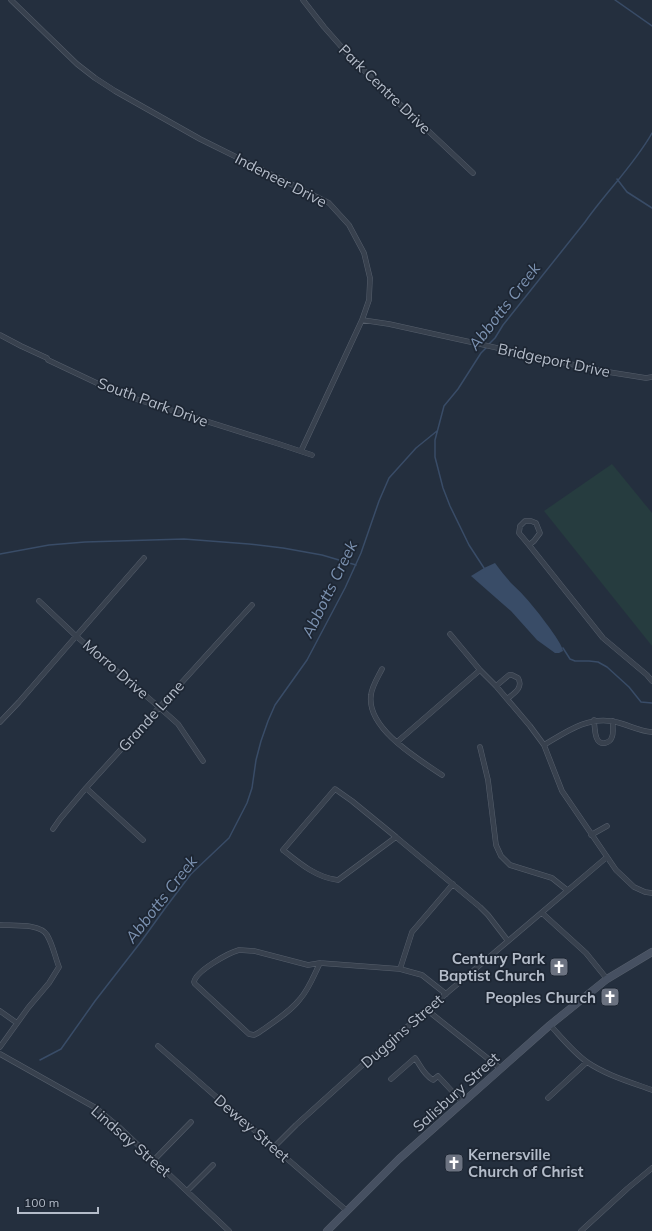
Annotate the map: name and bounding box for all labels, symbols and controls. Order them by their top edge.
street label: Park Centre Drive [335,40,435,138]
street label: Indeneer Drive [232,149,330,211]
water label: Abbotts Creek [463,258,545,354]
street label: Bridgeport Drive [496,339,612,381]
street label: South Park Drive [95,373,211,431]
water label: Abbotts Creek [296,537,361,642]
street label: Morro Drive [79,635,153,703]
street label: Grande Lane [114,676,188,756]
water label: Abbotts Creek [120,851,202,947]
place label: Century Park Baptist Church [439,949,546,985]
church icon: Century Park Baptist Church [548,956,570,978]
church icon: Peoples Church [599,986,621,1008]
place label: Peoples Church [486,988,596,1007]
street label: Duggins Street [357,990,447,1072]
street label: Salisbury Street [409,1048,503,1136]
street label: Dewey Street [210,1090,294,1166]
street label: Lindsay Street [87,1101,175,1181]
place label: Kernersville Church of Christ [468,1145,584,1181]
church icon: Kernersville Church of Christ [443,1152,465,1174]
scale bar [18,1189,98,1215]
text: 100 m [24,1195,59,1210]

